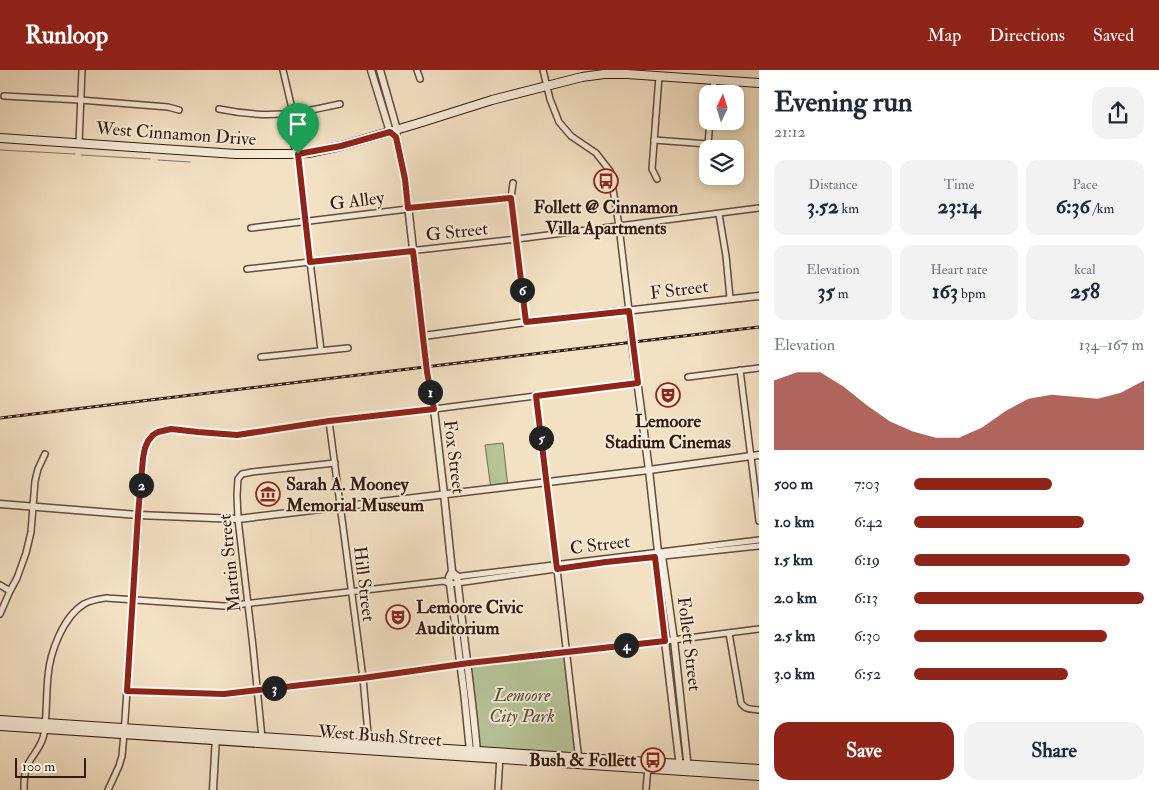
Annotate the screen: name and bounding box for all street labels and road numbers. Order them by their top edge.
street label: West Cinnamon Drive [94,117,257,151]
street label: G Alley [328,186,387,216]
street label: G Street [425,217,489,247]
street label: F Street [649,275,710,305]
street label: Fox Street [438,419,470,496]
street label: Martin Street [213,513,247,613]
street label: C Street [569,530,632,560]
street label: Hill Street [348,545,380,623]
street label: Follett Street [672,595,706,693]
street label: West Bush Street [316,720,443,752]

